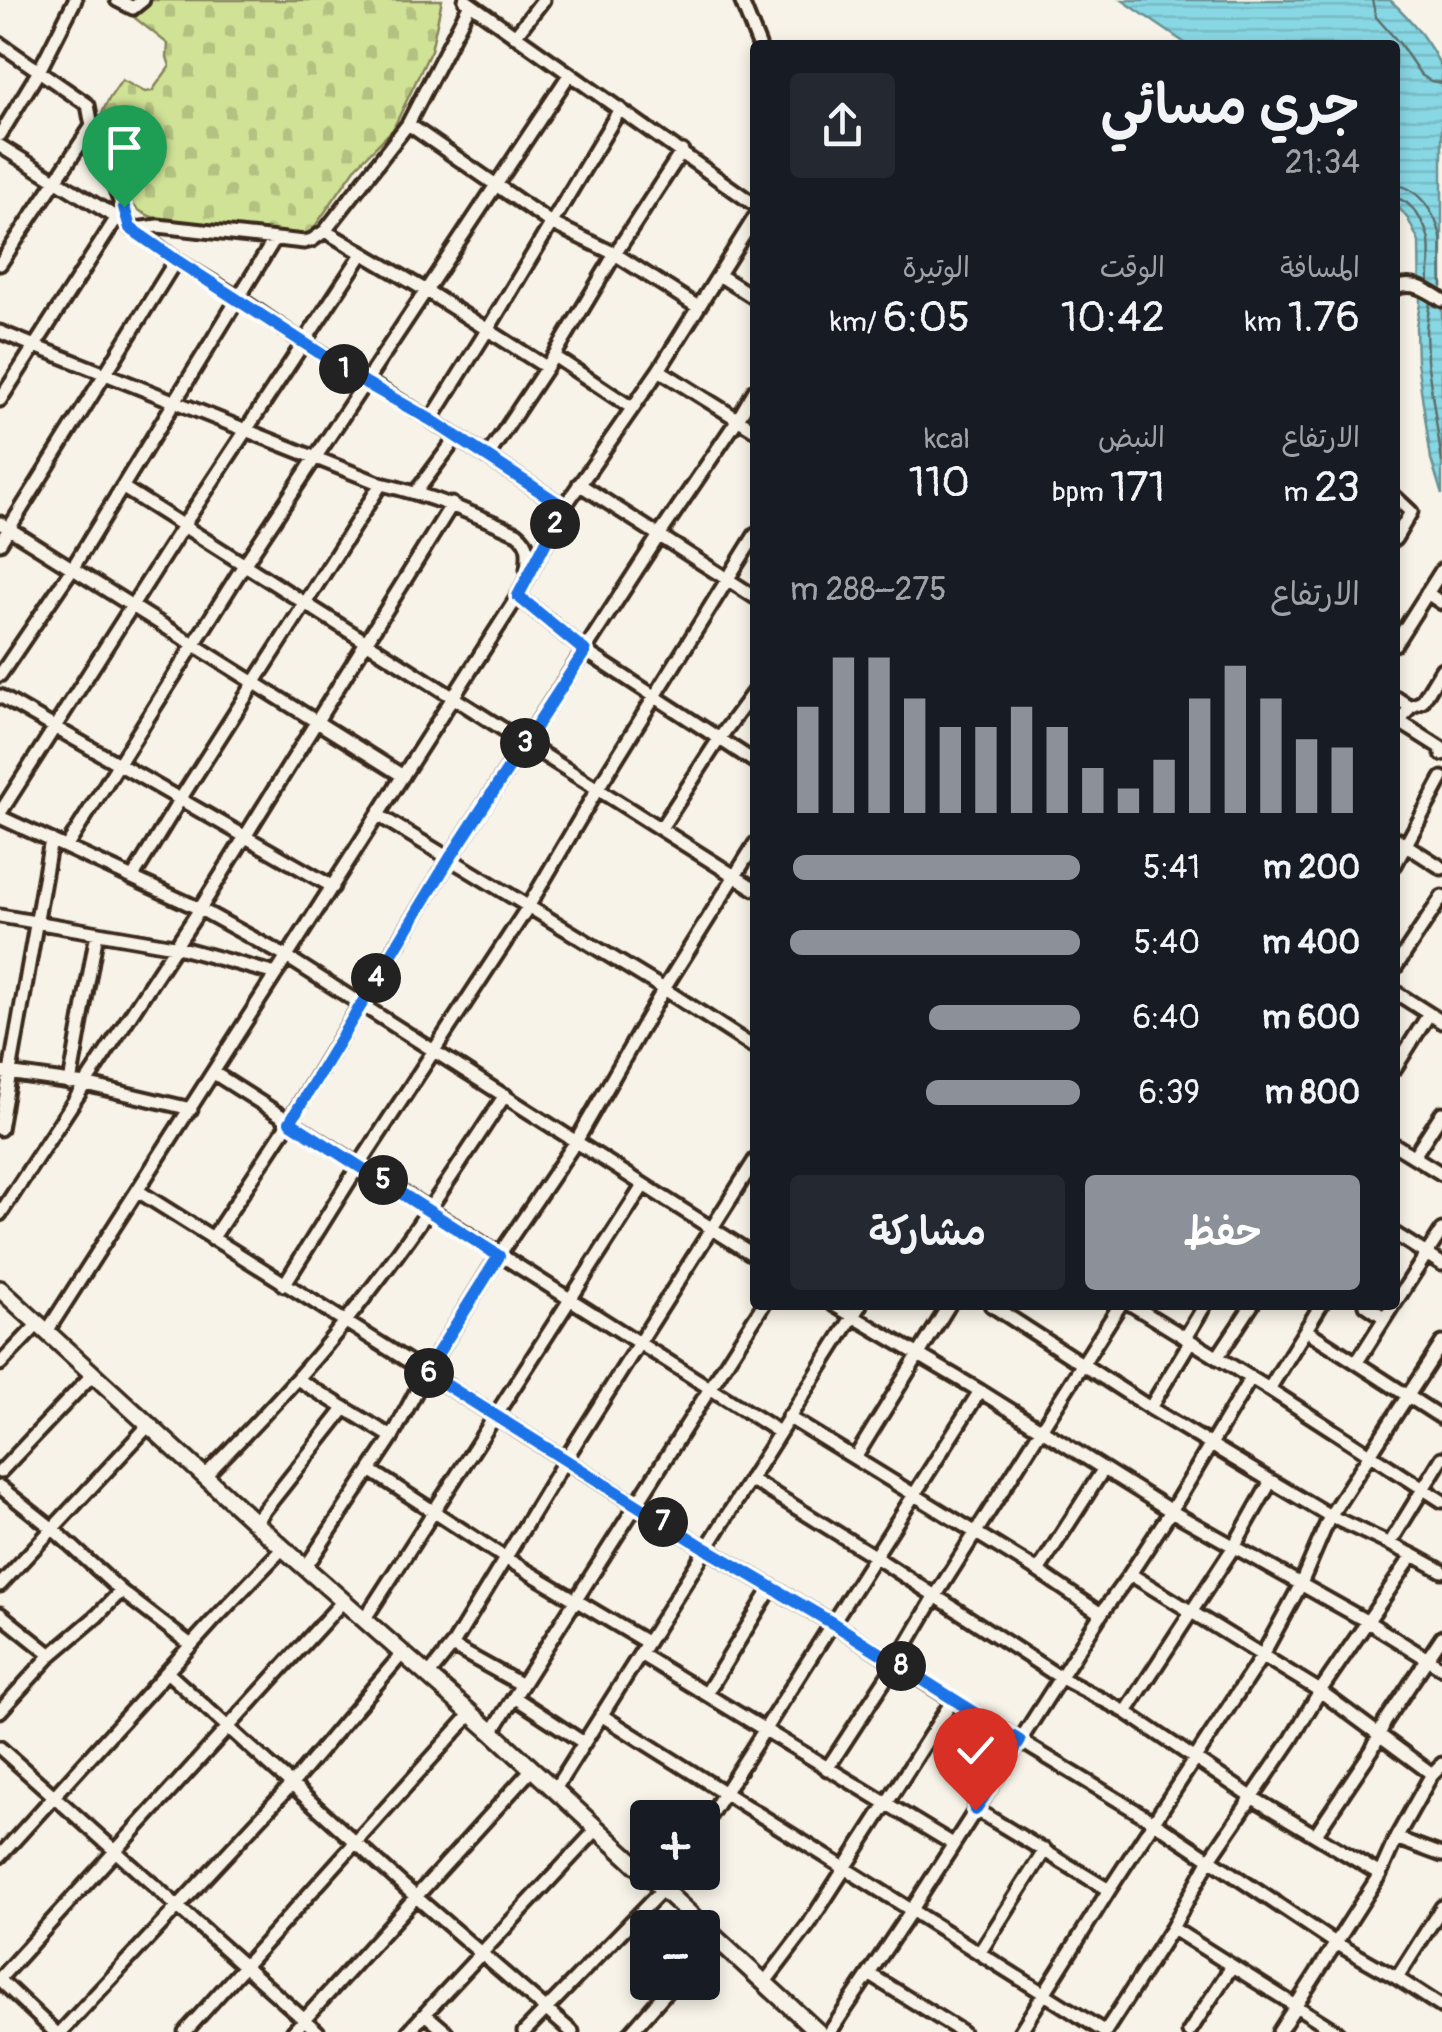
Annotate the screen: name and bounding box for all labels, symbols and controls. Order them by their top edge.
text: جري مسائي [1100,71,1360,140]
button: share [790,73,895,178]
pin [82,105,167,208]
icon: arrive [97,120,152,175]
text: 21:34 [1285,143,1360,183]
text: الوتيرة [902,251,970,286]
text: الوقت [1100,251,1165,286]
text: المسافة [1280,251,1360,286]
text: 6:05 [883,292,970,344]
text: 10:42 [1061,292,1165,344]
text: 1.76 [1288,292,1360,344]
text: /km [830,305,883,340]
text: km [1245,305,1288,340]
pin: 1 [319,344,369,394]
text: 1 [339,351,349,386]
text: النبض [1098,421,1165,456]
text: الارتفاع [1281,421,1360,456]
text: kcal [924,422,970,457]
text: 110 [908,457,970,509]
text: 171 [1110,462,1165,514]
text: 23 [1314,462,1360,514]
text: bpm [1052,475,1110,510]
text: m [1283,475,1314,510]
pin: 2 [530,499,580,549]
text: 2 [547,506,563,541]
text: 275–288 m [790,570,947,610]
text: الارتفاع [1270,575,1360,615]
pin: 3 [500,718,550,768]
text: 3 [517,725,533,760]
text: 5:41 [1143,848,1200,888]
text: 200 m [1263,848,1360,888]
text: 5:40 [1134,923,1200,963]
text: 400 m [1262,923,1360,963]
pin: 4 [351,953,401,1003]
text: 4 [368,960,384,995]
text: 6:40 [1132,998,1200,1038]
text: 600 m [1262,998,1360,1038]
text: 6:39 [1138,1073,1200,1113]
text: 800 m [1265,1073,1360,1113]
pin: 5 [358,1155,408,1205]
text: 5 [375,1162,391,1197]
button: مشاركة [790,1175,1065,1290]
button: حفظ [1085,1175,1360,1290]
pin: 6 [404,1348,454,1398]
text: 6 [421,1355,437,1390]
pin: 7 [638,1497,688,1547]
text: 7 [656,1504,670,1539]
pin: 8 [876,1641,926,1691]
text: 8 [894,1648,908,1683]
pin [933,1708,1018,1811]
icon: check [948,1723,1003,1778]
map controls [630,1800,720,2000]
button: + [630,1800,720,1890]
button: − [630,1910,720,2000]

